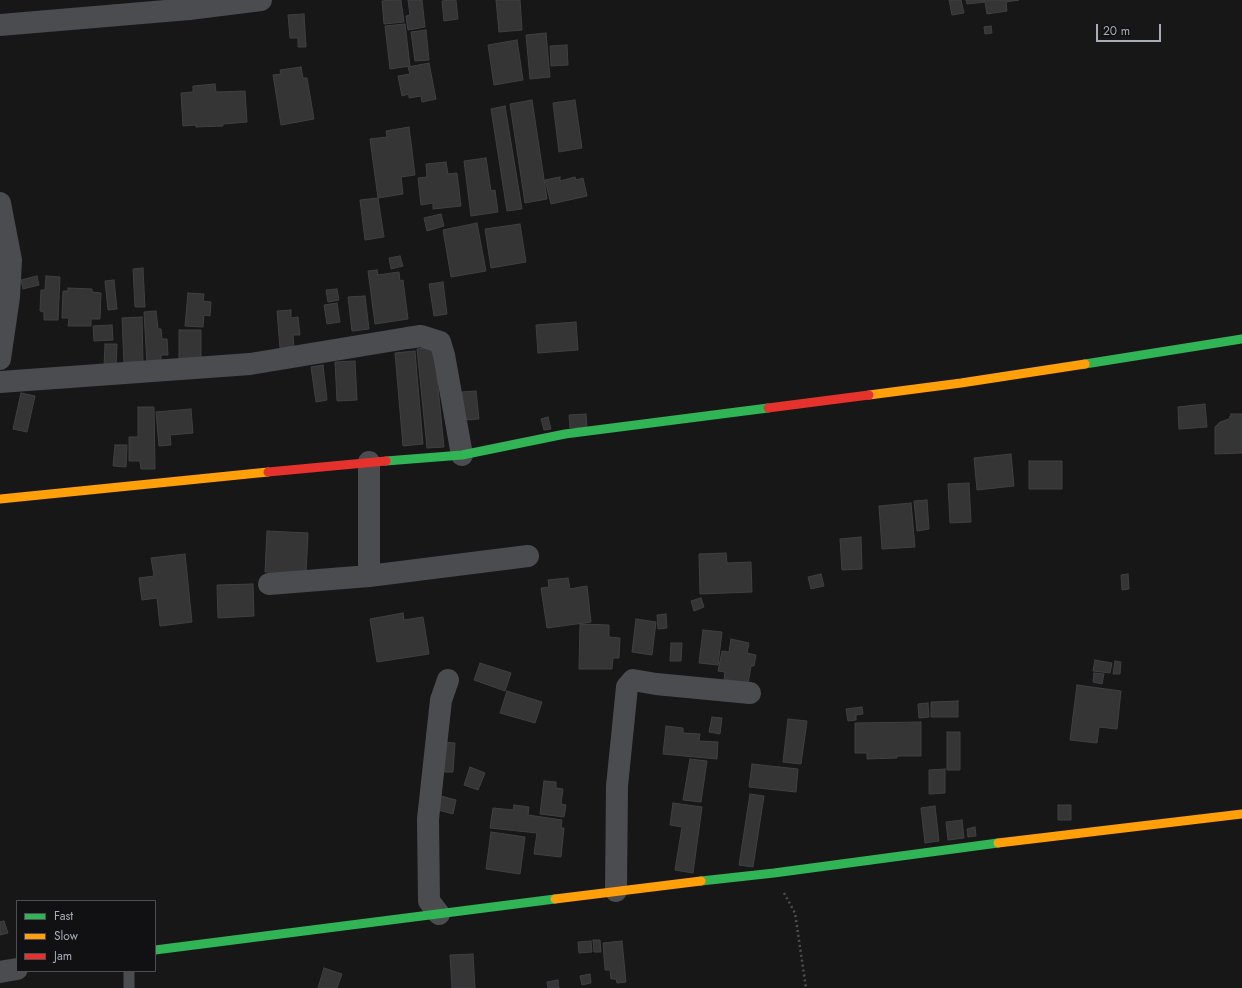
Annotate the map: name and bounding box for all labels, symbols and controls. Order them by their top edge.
scale bar [1098,16,1163,42]
text: 20 m [1103,22,1130,40]
legend [16,900,156,972]
text: Fast [54,907,73,925]
text: Slow [54,927,78,945]
text: Jam [54,947,72,965]

